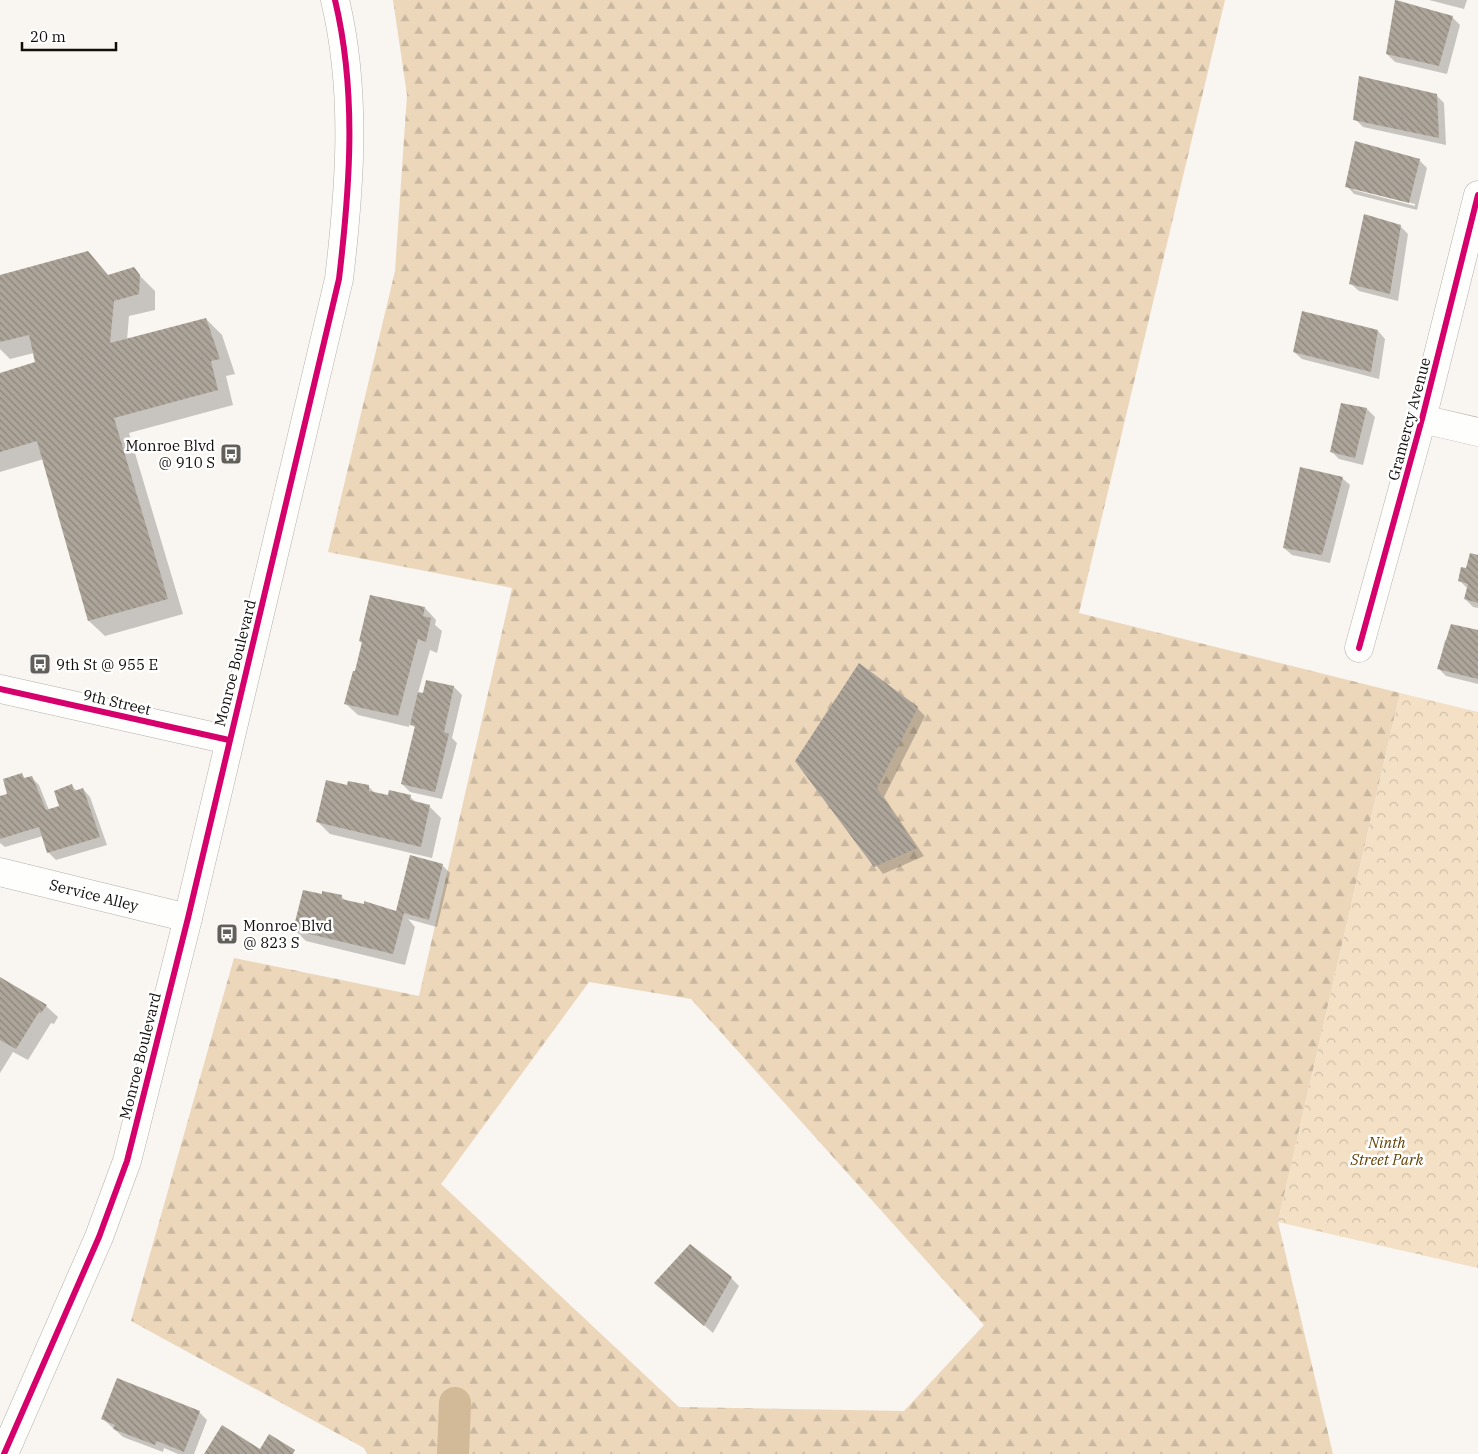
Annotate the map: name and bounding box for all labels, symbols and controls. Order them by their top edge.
scale bar [22,20,116,52]
text: 20 m [30,27,66,46]
street label: Gramercy Avenue [1383,355,1435,483]
place label: Monroe Blvd @ 910 S [126,436,215,472]
bus stop icon: Monroe Blvd @ 910 S [219,442,243,466]
street label: Monroe Boulevard [210,598,260,728]
bus stop icon: 9th St @ 955 E [28,652,52,676]
place label: 9th St @ 955 E [56,655,158,674]
street label: 9th Street [81,685,153,719]
street label: Service Alley [48,875,140,915]
place label: Monroe Blvd @ 823 S [243,916,332,952]
bus stop icon: Monroe Blvd @ 823 S [215,922,239,946]
street label: Monroe Boulevard [115,991,165,1121]
park label: Ninth Street Park [1349,1133,1424,1169]

